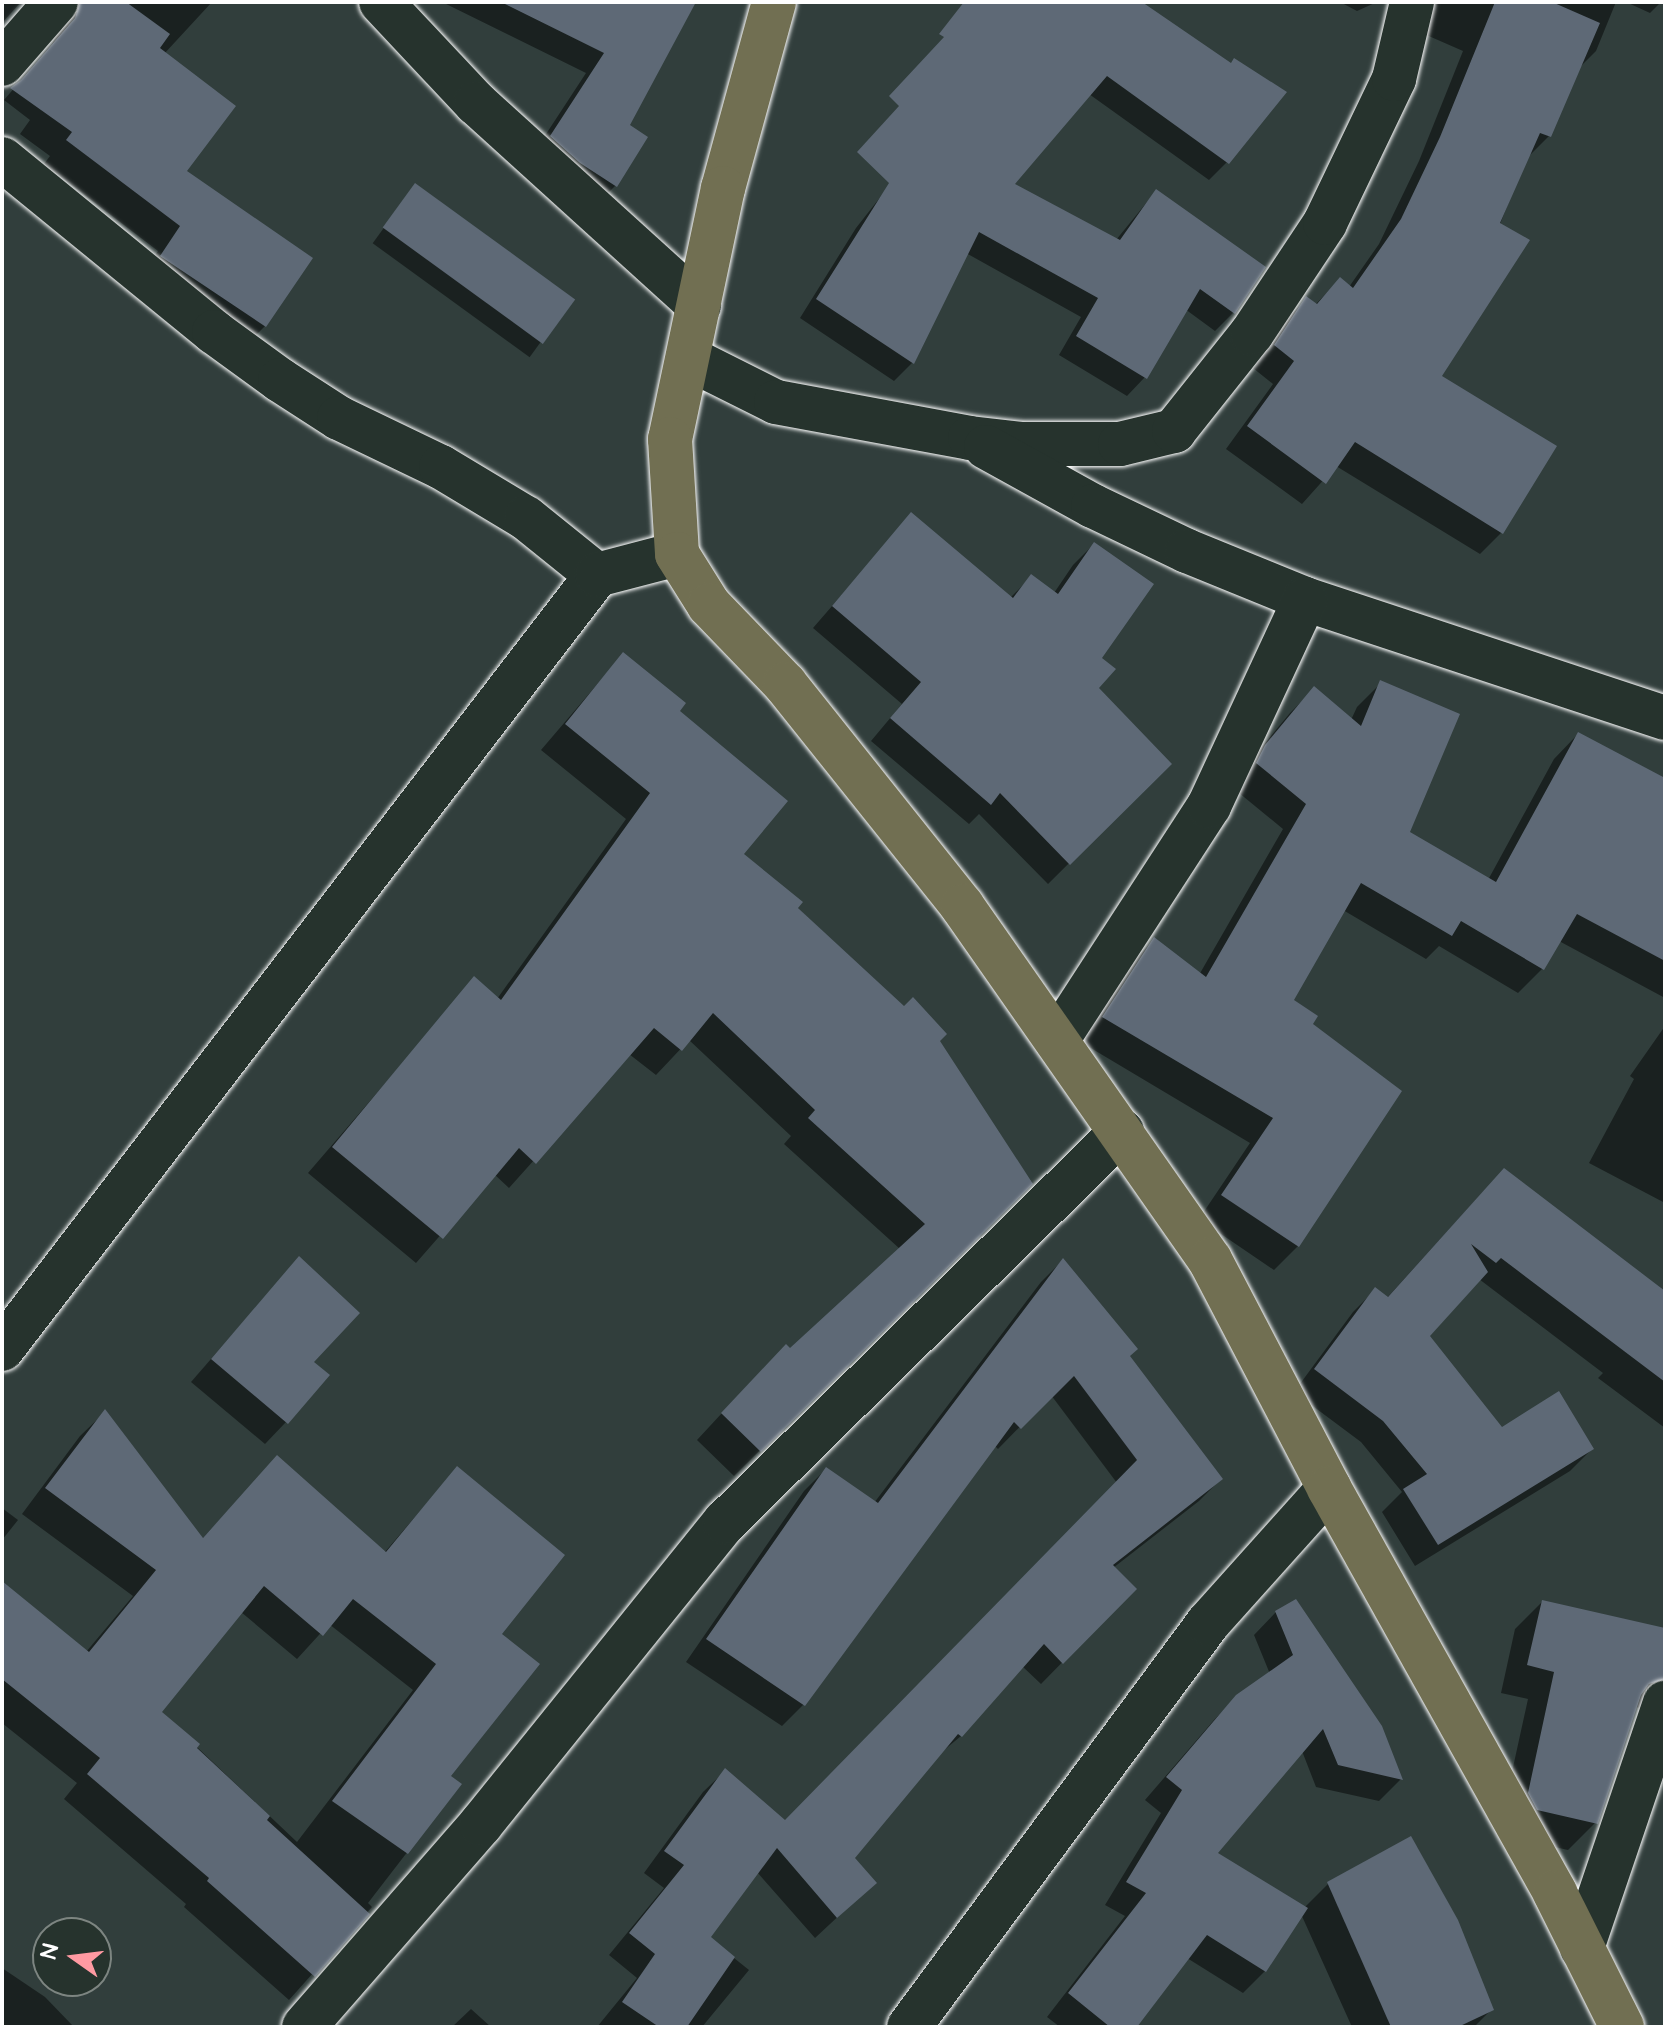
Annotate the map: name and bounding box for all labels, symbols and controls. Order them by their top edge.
north arrow [32,1917,112,1997]
text: N [33,1941,67,1962]

